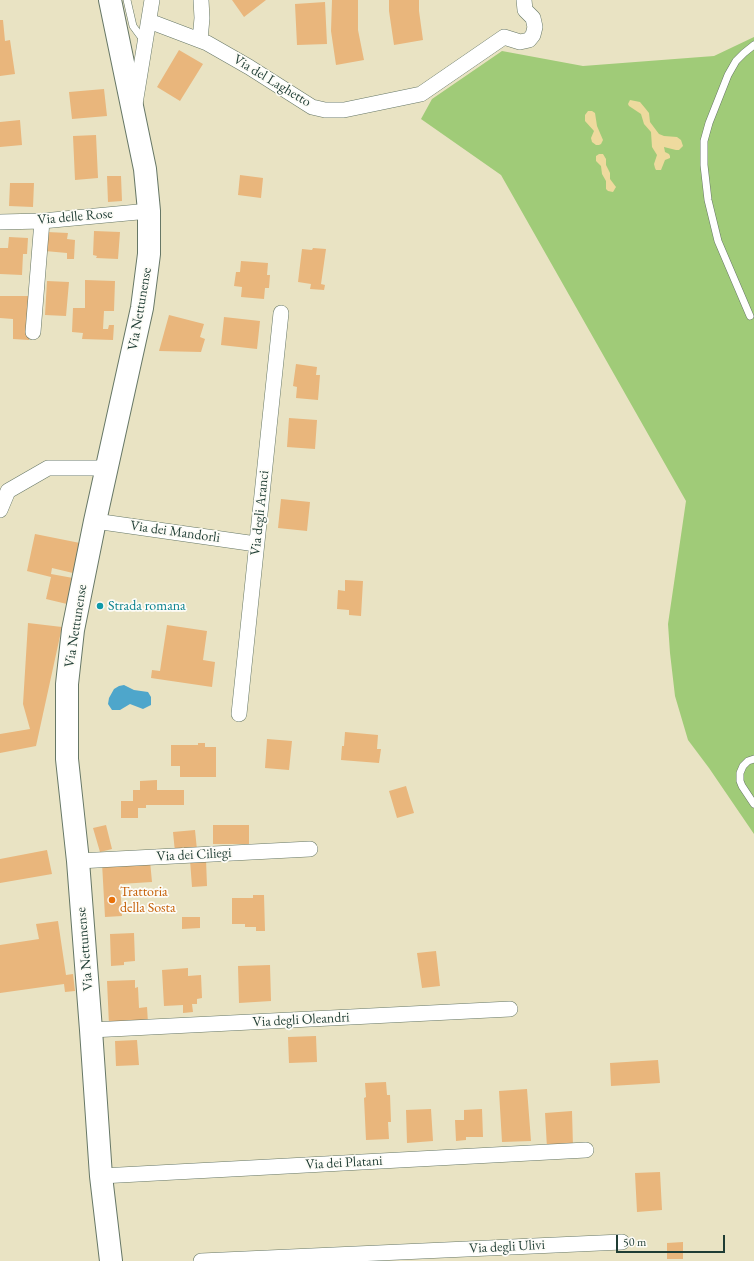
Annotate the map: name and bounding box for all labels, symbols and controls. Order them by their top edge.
street label: Via del Laghetto [230,51,314,111]
street label: Via delle Rose [37,205,113,229]
street label: Via Nettunense [124,266,156,352]
street label: Via degli Aranci [247,470,273,556]
street label: Via dei Mandorli [129,517,221,547]
street label: Via Nettunense [61,583,91,669]
place label: Strada romana [108,598,186,614]
marker: Strada romana [95,601,105,611]
street label: Via dei Ciliegi [156,845,232,865]
place label: Trattoria della Sosta [120,884,176,916]
marker: Trattoria della Sosta [107,895,117,905]
street label: Via Nettunense [73,906,97,992]
street label: Via degli Oleandri [252,1009,350,1031]
street label: Via dei Platani [305,1153,383,1173]
scale bar [618,1227,727,1253]
text: 50 m [623,1234,646,1250]
street label: Via degli Ulivi [469,1237,545,1257]

